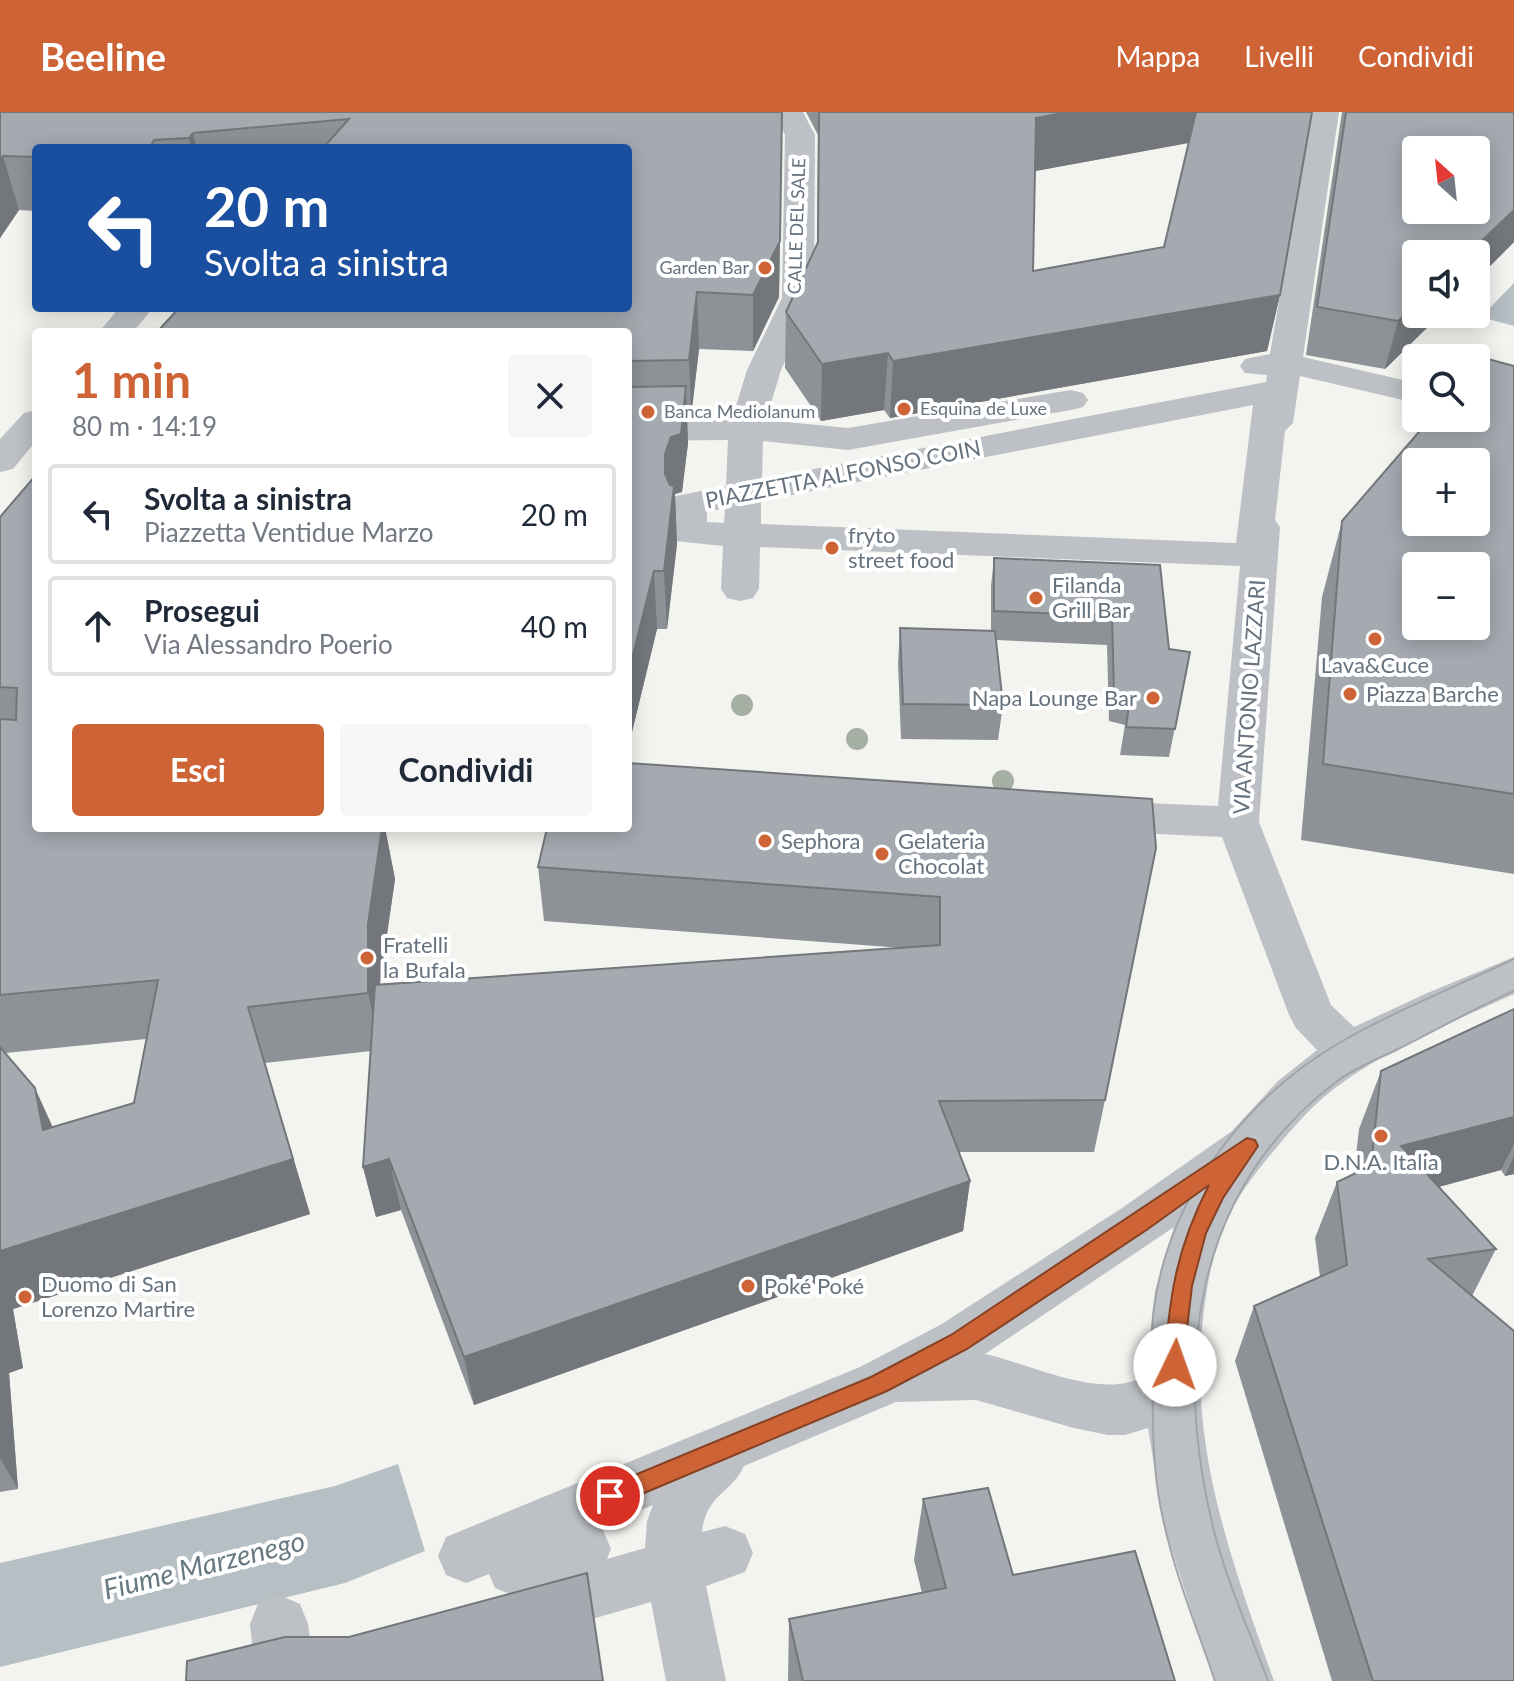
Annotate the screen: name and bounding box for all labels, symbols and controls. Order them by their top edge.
text: Beeline [40,33,166,79]
text: Mappa [1115,39,1200,73]
text: Livelli [1244,39,1314,73]
text: Condividi [1358,39,1474,73]
north arrow [1402,136,1490,224]
map controls [1402,136,1490,640]
street label: CALLE DEL SALE [783,157,809,295]
text: 20 m [204,172,329,239]
icon: left [72,176,176,280]
text: Svolta a sinistra [204,240,449,284]
button: sound [1402,240,1490,328]
place label: Garden Bar [660,256,749,278]
marker: Garden Bar [756,259,774,277]
button: search [1402,344,1490,432]
text: 1 min [72,351,191,408]
button: close [508,354,592,438]
place label: Esquina de Luxe [920,397,1047,419]
place label: Banca Mediolanum [664,400,815,422]
marker: Esquina de Luxe [895,400,913,418]
marker: Banca Mediolanum [639,403,657,421]
text: 80 m · 14:19 [72,410,217,442]
street label: PIAZZETTA ALFONSO COIN [703,434,983,513]
button: + [1402,448,1490,536]
text: Svolta a sinistra [144,480,352,516]
icon: left [76,492,120,536]
text: 20 m [521,496,588,532]
text: Piazzetta Ventidue Marzo [144,516,434,548]
place label: fryto street food [848,521,954,573]
marker: fryto street food [823,539,841,557]
button: − [1402,552,1490,640]
place label: Filanda Grill Bar [1052,571,1130,623]
street label: VIA ANTONIO LAZZARI [1227,579,1270,815]
marker: Filanda Grill Bar [1027,589,1045,607]
text: Prosegui [144,592,260,628]
icon: ahead [76,604,120,648]
text: 40 m [521,608,588,644]
text: Via Alessandro Poerio [144,628,393,660]
marker: Lava&Cuce [1366,630,1384,648]
place label: Lava&Cuce [1321,651,1429,678]
place label: Piazza Barche [1366,680,1499,707]
place label: Napa Lounge Bar [972,684,1137,711]
marker: Piazza Barche [1341,685,1359,703]
marker: Napa Lounge Bar [1144,689,1162,707]
button: Esci [72,724,324,816]
button: Condividi [340,724,592,816]
place label: Sephora [781,827,860,854]
place label: Gelateria Chocolat [898,827,985,879]
marker: Sephora [756,832,774,850]
marker: Gelateria Chocolat [873,845,891,863]
place label: Fratelli la Bufala [383,931,466,983]
marker: Fratelli la Bufala [358,949,376,967]
marker: D.N.A. Italia [1372,1127,1390,1145]
place label: D.N.A. Italia [1323,1148,1439,1175]
place label: Duomo di San Lorenzo Martire [41,1270,195,1322]
place label: Poké Poké [764,1272,864,1299]
marker: Poké Poké [739,1277,757,1295]
marker: Duomo di San Lorenzo Martire [16,1288,34,1306]
position arrow [1133,1323,1217,1407]
pin [576,1462,644,1530]
icon: arrive [588,1474,632,1518]
water label: Fiume Marzenego [99,1523,308,1606]

